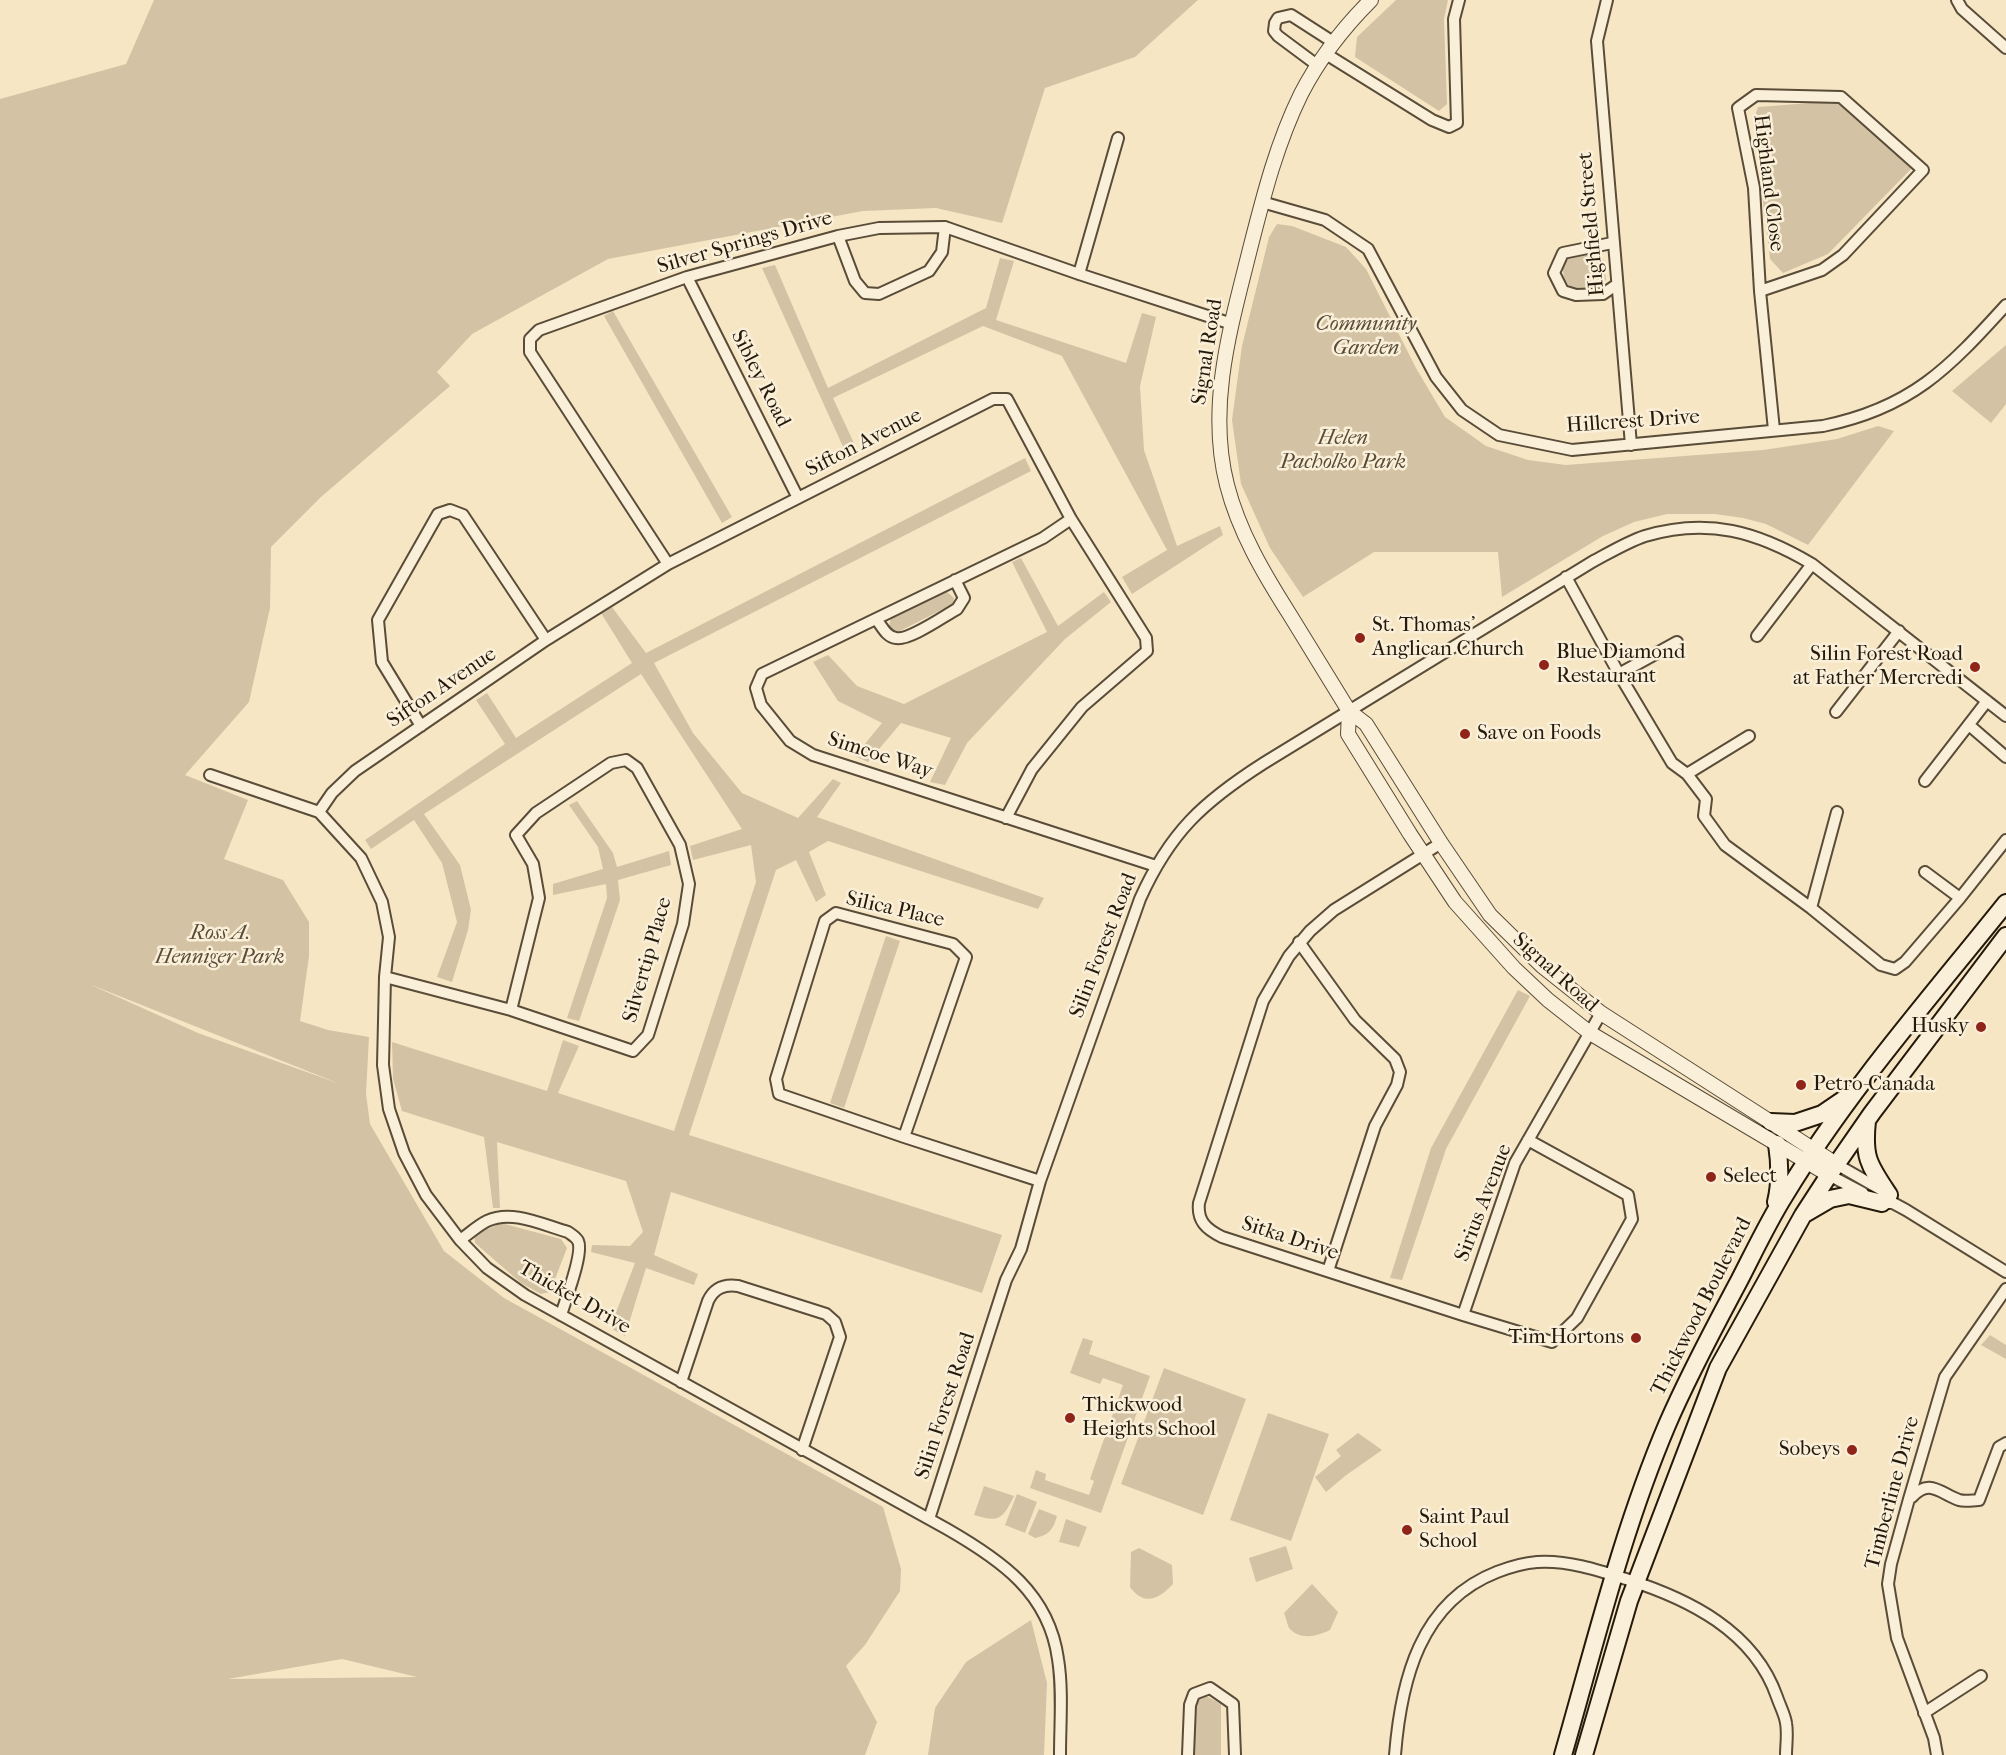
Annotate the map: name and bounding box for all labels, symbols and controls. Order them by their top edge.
street label: Highland Close [1747,113,1789,253]
street label: Highfield Street [1573,151,1611,297]
street label: Silver Springs Drive [655,206,835,280]
street label: Signal Road [1187,297,1229,407]
park label: Community Garden [1316,312,1416,362]
street label: Sibley Road [725,326,795,432]
street label: Sifton Avenue [802,403,926,483]
street label: Hillcrest Drive [1565,405,1701,439]
park label: Helen Pacholko Park [1280,426,1406,476]
place label: St. Thomas’ Anglican Church [1372,613,1524,663]
marker: St. Thomas’ Anglican Church [1353,631,1367,645]
place label: Blue Diamond Restaurant [1556,640,1685,690]
street label: Sifton Avenue [383,642,501,734]
place label: Silin Forest Road at Father Mercredi [1793,642,1963,692]
marker: Blue Diamond Restaurant [1537,658,1551,672]
marker: Silin Forest Road at Father Mercredi [1968,660,1982,674]
place label: Save on Foods [1477,721,1601,747]
street label: Simcoe Way [824,727,936,785]
marker: Save on Foods [1458,727,1472,741]
street label: Silin Forest Road [1065,870,1143,1022]
street label: Silica Place [843,886,947,934]
street label: Silvertip Place [618,894,678,1026]
park label: Ross A. Henniger Park [155,921,285,971]
street label: Signal Road [1507,928,1603,1018]
place label: Husky [1911,1014,1969,1040]
marker: Husky [1974,1020,1988,1034]
place label: Petro-Canada [1813,1072,1935,1098]
marker: Petro-Canada [1794,1078,1808,1092]
street label: Sirius Avenue [1450,1141,1518,1265]
place label: Select [1723,1164,1777,1190]
marker: Select [1704,1170,1718,1184]
street label: Sitka Drive [1238,1211,1342,1267]
street label: Thickwood Boulevard [1646,1214,1758,1400]
street label: Thicket Drive [513,1256,635,1340]
place label: Tim Hortons [1508,1325,1624,1351]
street label: Silin Forest Road [910,1329,982,1483]
marker: Tim Hortons [1629,1331,1643,1345]
place label: Thickwood Heights School [1082,1393,1216,1443]
marker: Thickwood Heights School [1063,1411,1077,1425]
street label: Timberline Drive [1860,1414,1926,1572]
place label: Sobeys [1779,1437,1840,1463]
marker: Sobeys [1845,1443,1859,1457]
place label: Saint Paul School [1419,1505,1510,1555]
marker: Saint Paul School [1400,1523,1414,1537]

